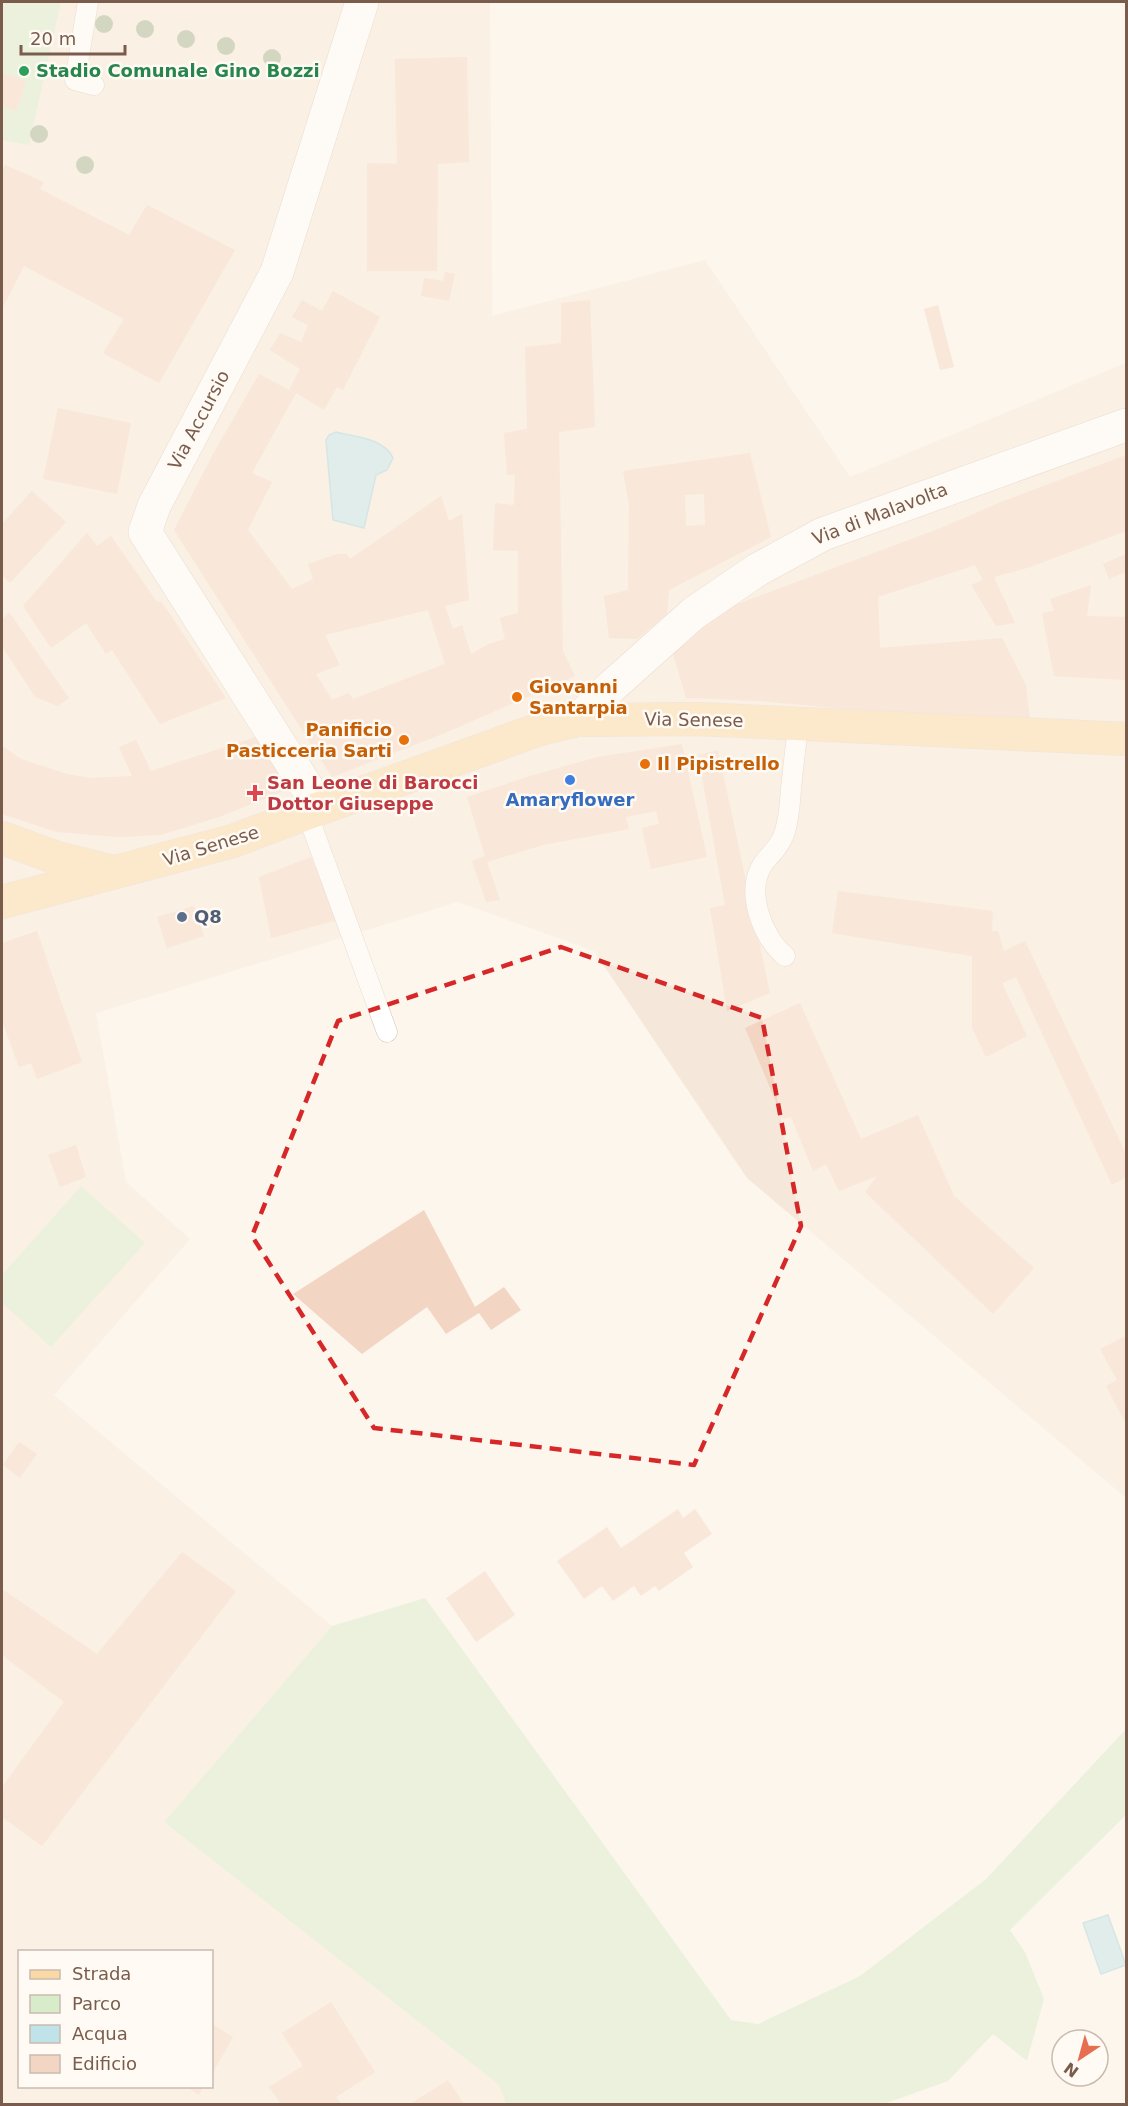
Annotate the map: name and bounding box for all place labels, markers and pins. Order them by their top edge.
place label: Stadio Comunale Gino Bozzi [36,60,320,81]
marker: Stadio Comunale Gino Bozzi [17,64,31,78]
place label: Giovanni Santarpia [529,676,628,718]
marker: Giovanni Santarpia [510,690,524,704]
place label: Panificio Pasticceria Sarti [226,719,392,761]
marker: Panificio Pasticceria Sarti [397,733,411,747]
place label: Il Pipistrello [657,753,780,774]
marker: Il Pipistrello [638,757,652,771]
place label: San Leone di Barocci Dottor Giuseppe [267,772,478,814]
marker: Amaryflower [563,773,577,787]
marker: San Leone di Barocci Dottor Giuseppe [248,786,262,800]
place label: Amaryflower [506,789,635,810]
place label: Q8 [194,906,222,927]
marker: Q8 [175,910,189,924]

